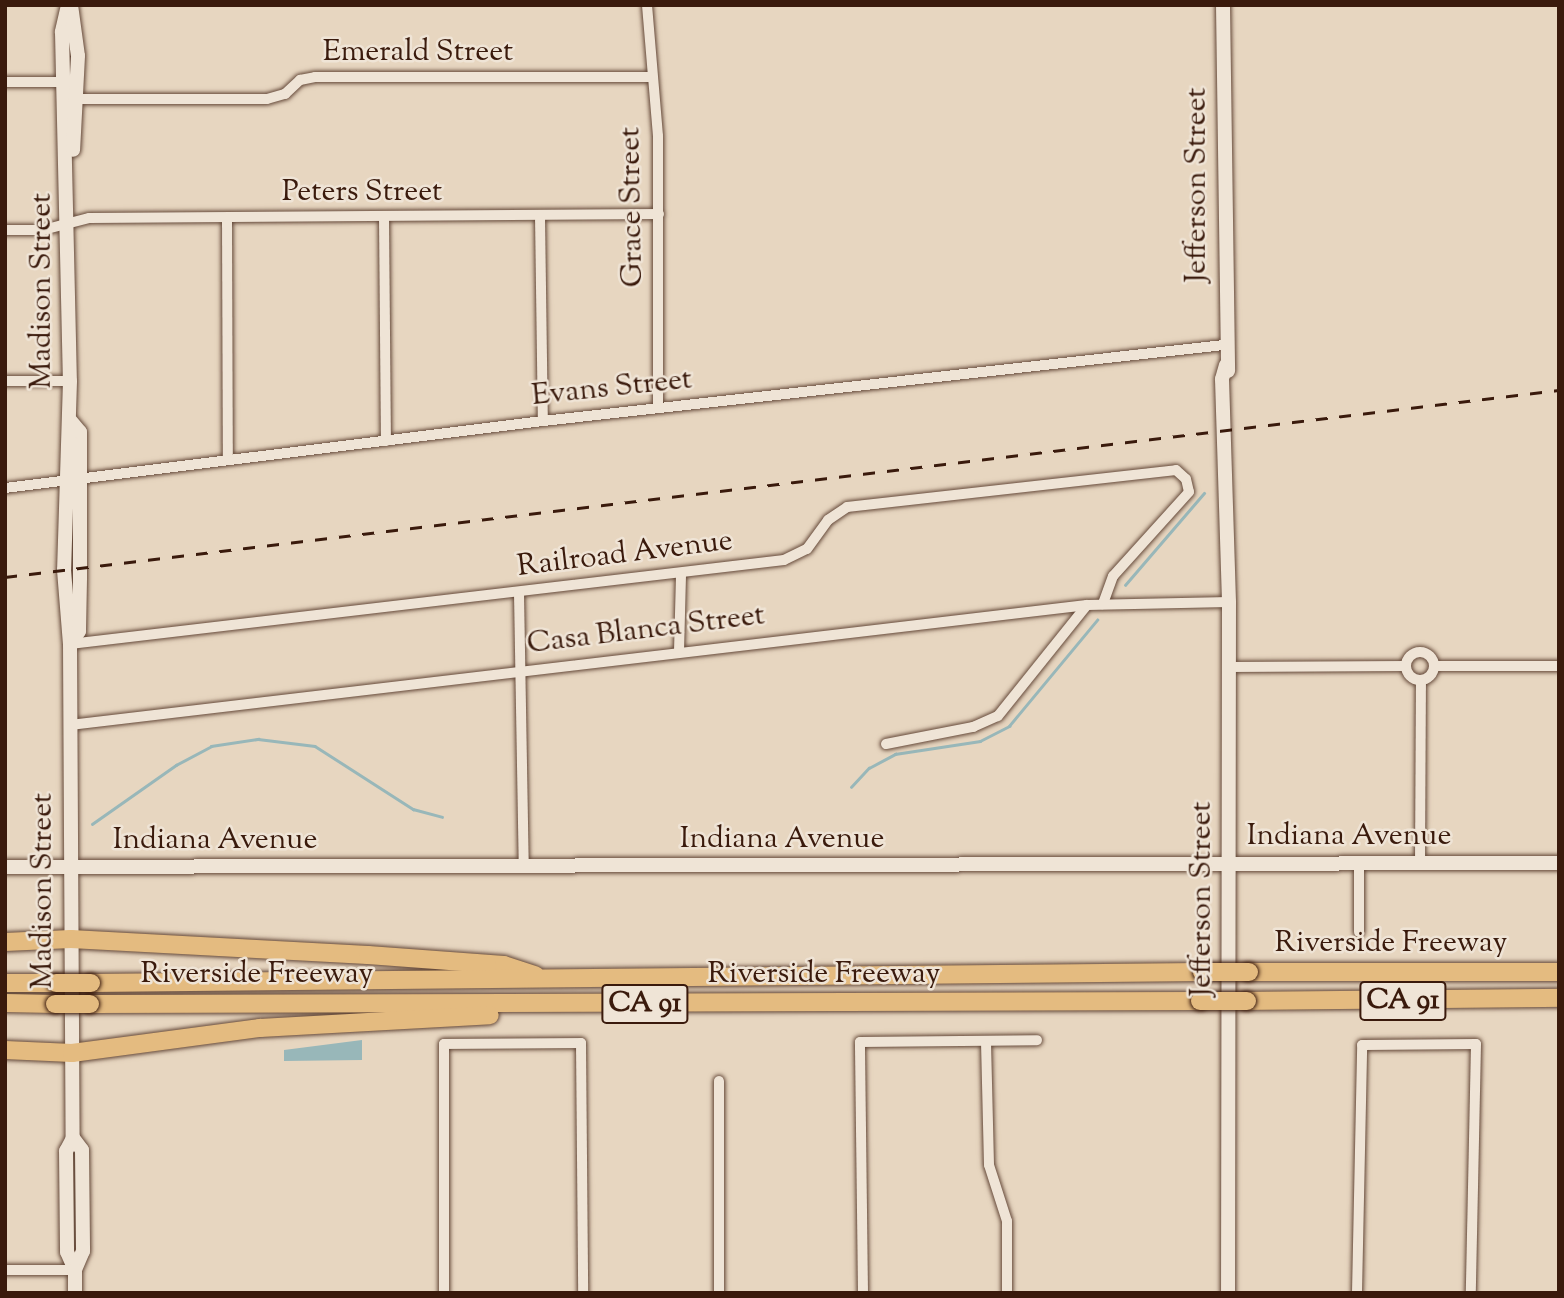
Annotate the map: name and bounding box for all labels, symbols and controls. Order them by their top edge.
street label: Emerald Street [323,35,513,71]
street label: Jefferson Street [1180,87,1216,283]
street label: Grace Street [614,126,652,288]
street label: Peters Street [282,175,442,211]
street label: Madison Street [25,193,61,389]
street label: Evans Street [530,363,694,415]
street label: Railroad Avenue [515,524,735,586]
street label: Casa Blanca Street [525,599,767,663]
street label: Madison Street [26,793,62,989]
street label: Jefferson Street [1185,801,1221,997]
street label: Indiana Avenue [1247,819,1451,855]
street label: Indiana Avenue [680,822,884,858]
street label: Indiana Avenue [113,823,317,859]
street label: Riverside Freeway [1275,926,1507,962]
street label: Riverside Freeway [141,957,373,993]
street label: Riverside Freeway [708,957,940,993]
road number: CA 91 [1359,976,1447,1026]
road number: CA 91 [601,979,689,1028]

